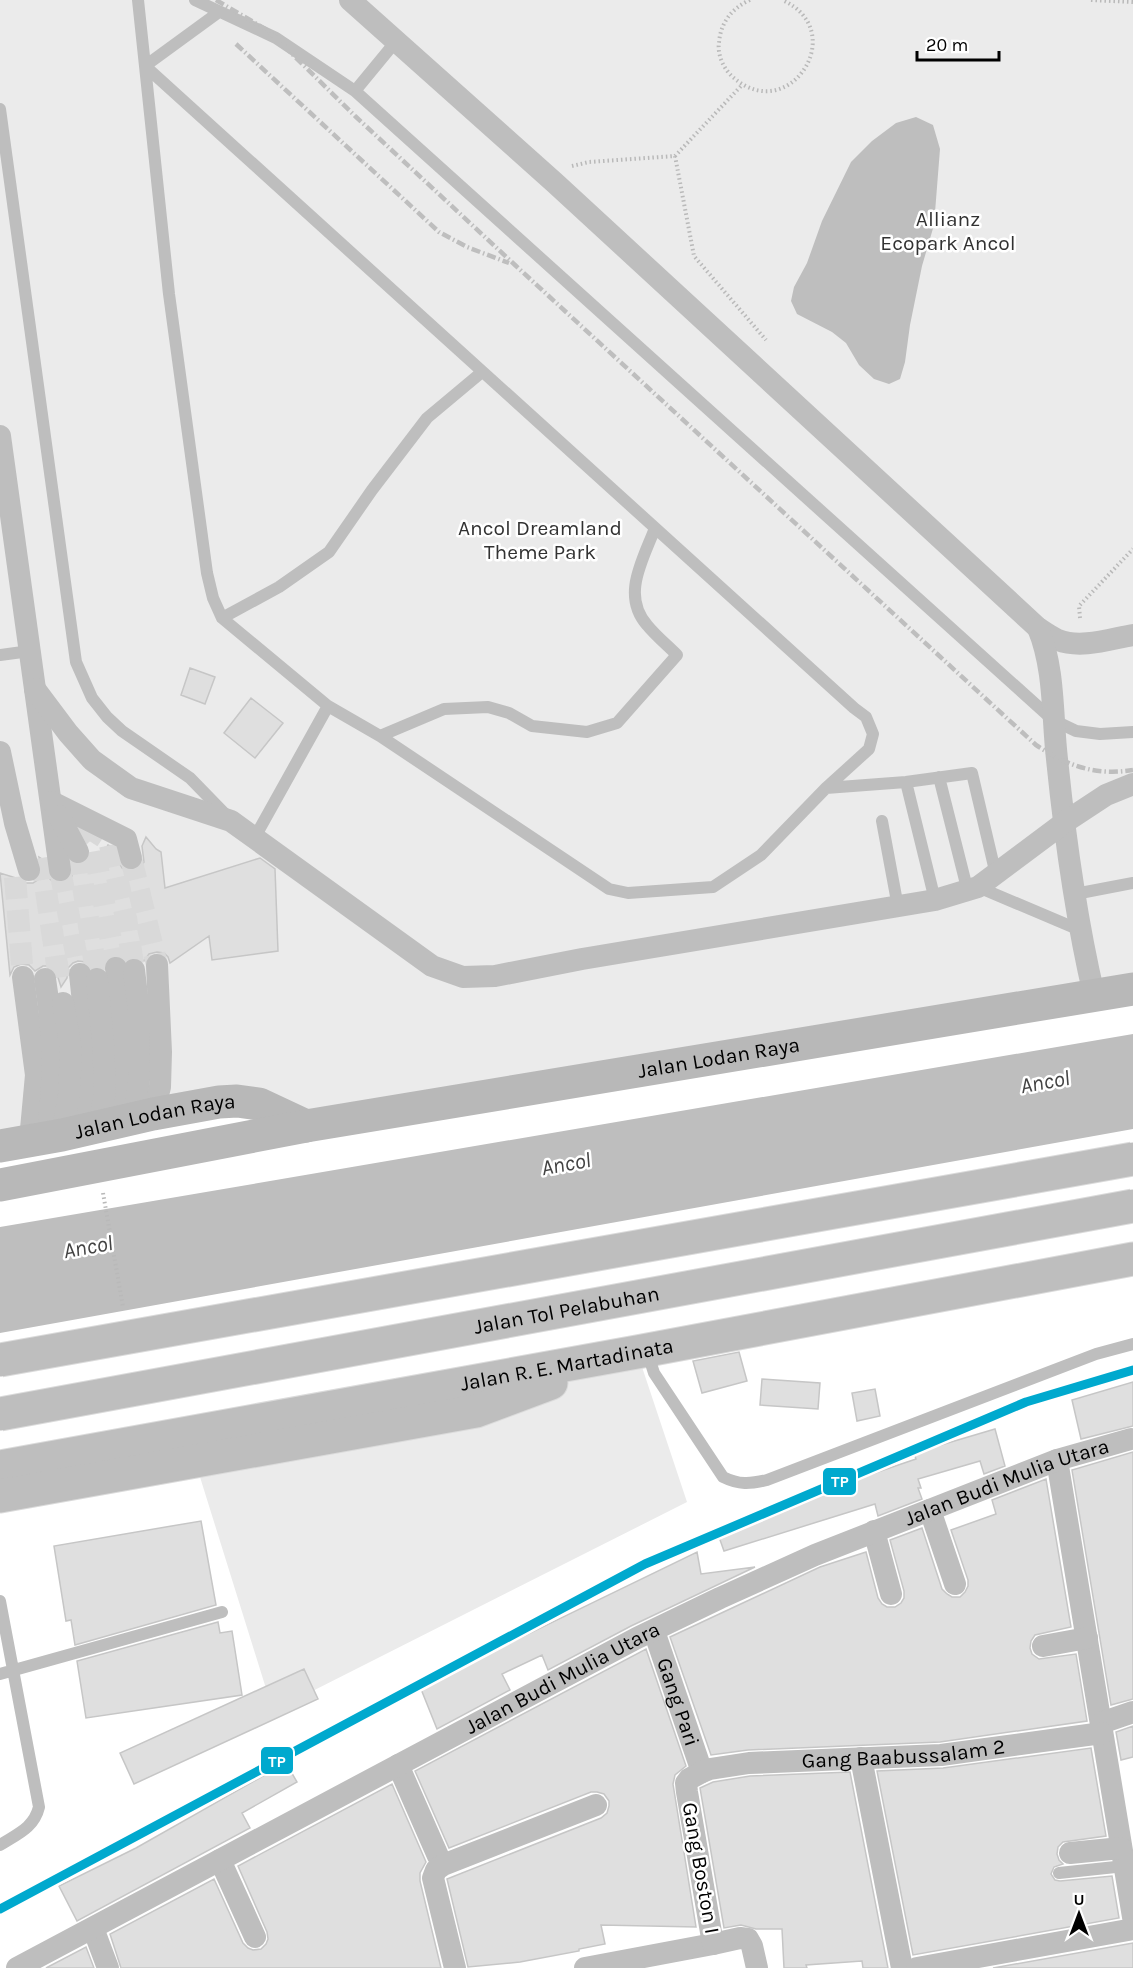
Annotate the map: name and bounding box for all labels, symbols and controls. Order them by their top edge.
scale bar [917,24,1000,62]
text: 20 m [926,34,968,56]
park label: Allianz Ecopark Ancol [880,207,1016,255]
park label: Ancol Dreamland Theme Park [458,516,622,564]
street label: Jalan Lodan Raya [636,1032,802,1083]
water label: Ancol [1018,1065,1072,1099]
street label: Jalan Lodan Raya [72,1089,236,1144]
water label: Ancol [539,1147,593,1181]
water label: Ancol [61,1230,115,1264]
street label: Jalan Tol Pelabuhan [472,1281,661,1339]
street label: Jalan R. E. Martadinata [458,1333,675,1396]
street label: Jalan Budi Mulia Utara [901,1434,1112,1531]
line badge: TP [822,1467,857,1496]
text: TP [831,1472,849,1491]
street label: Jalan Budi Mulia Utara [461,1617,664,1739]
street label: Gang Pari [652,1655,704,1749]
street label: Gang Baabussalam 2 [801,1734,1006,1773]
line badge: TP [260,1746,294,1775]
text: TP [268,1752,286,1771]
street label: Gang Boston I [678,1800,724,1936]
north arrow [1049,1884,1109,1944]
text: U [1073,1890,1085,1909]

